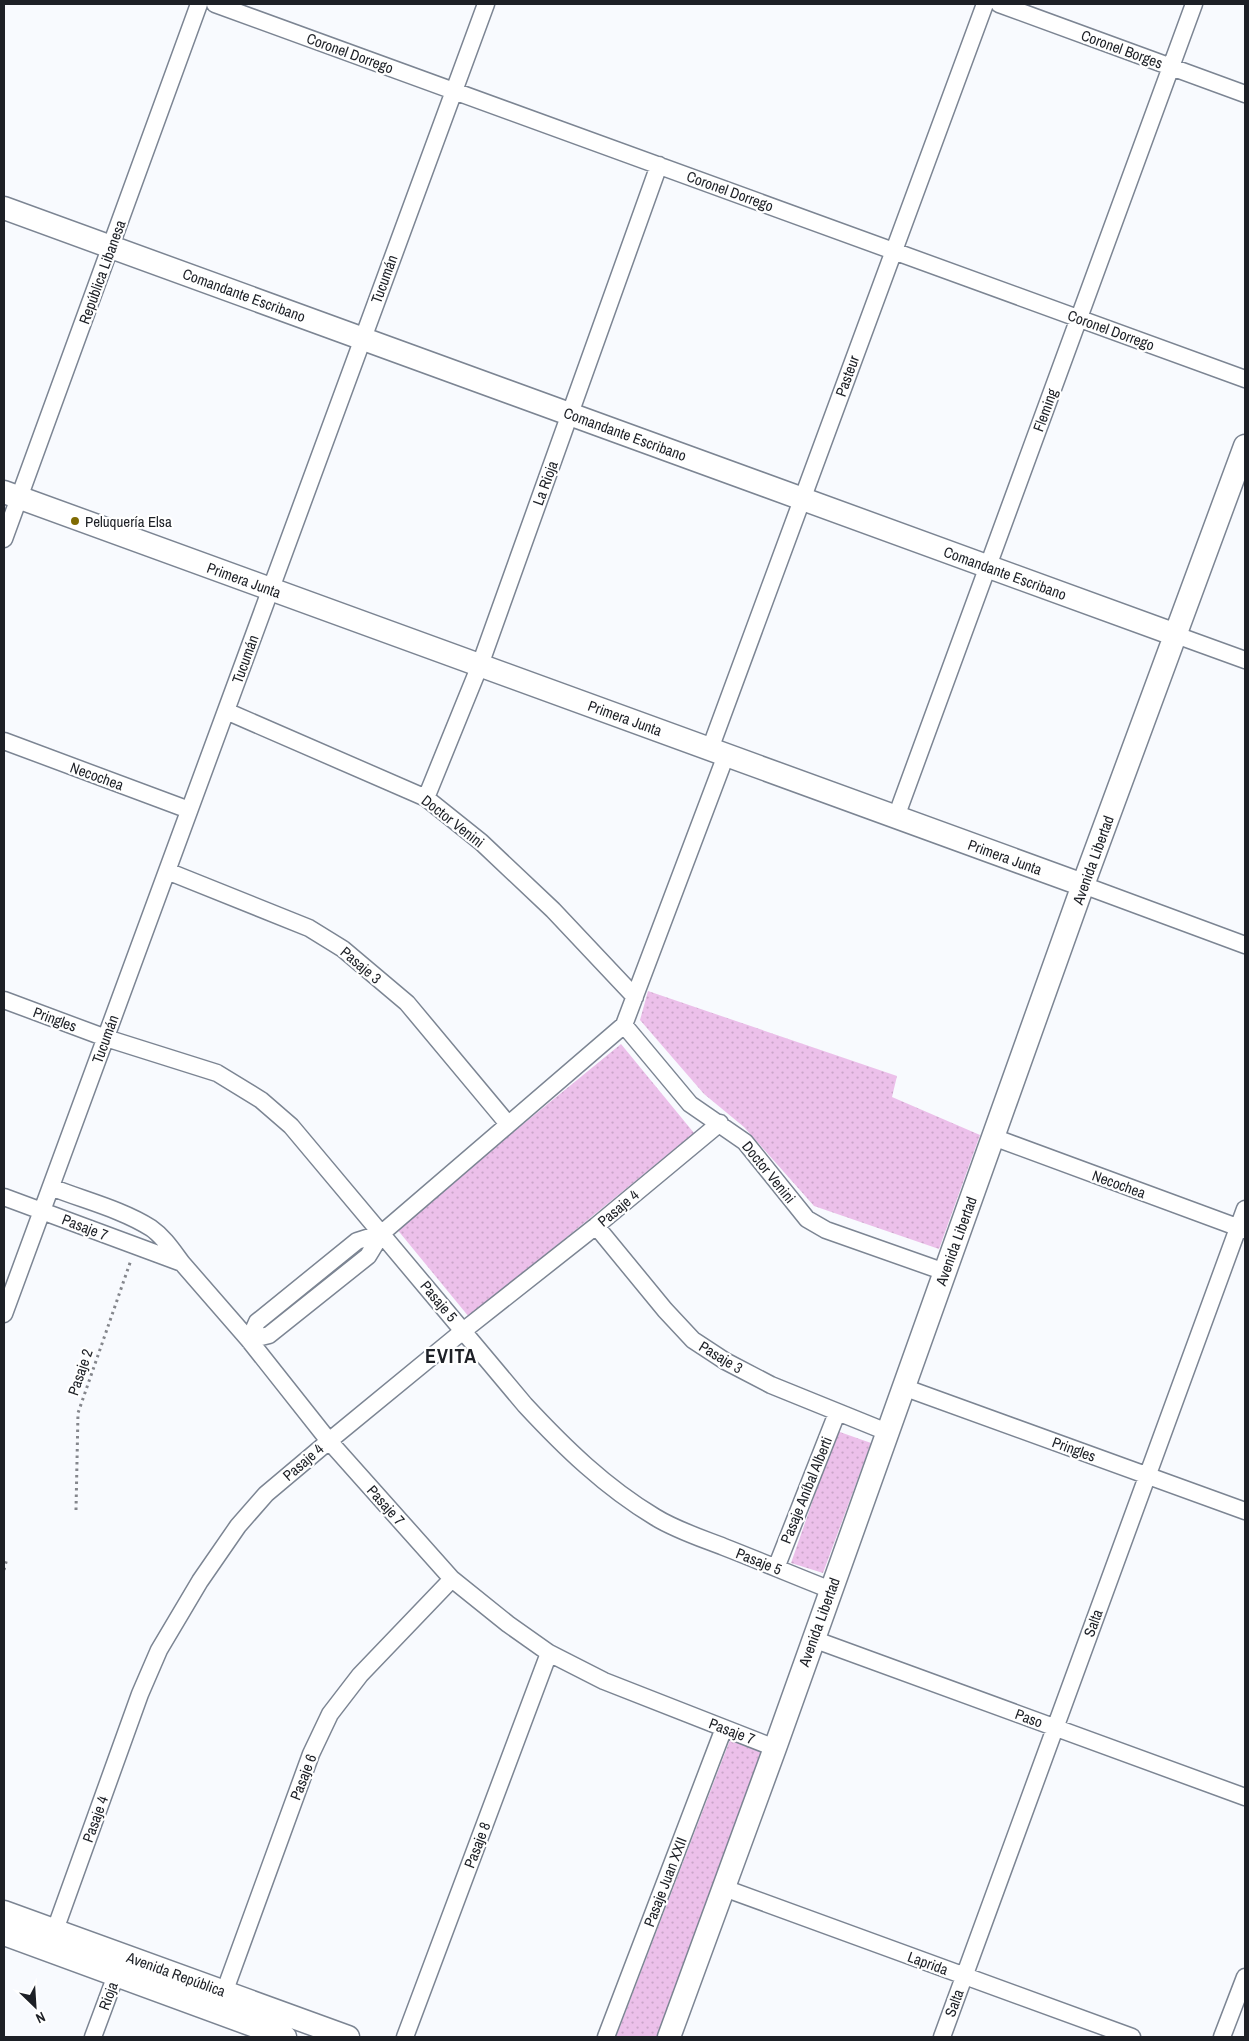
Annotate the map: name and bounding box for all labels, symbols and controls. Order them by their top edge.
street label: Coronel Borges [1078,25,1166,73]
street label: Coronel Dorrego [304,28,396,78]
street label: Coronel Dorrego [684,166,776,216]
street label: República Libanesa [73,217,131,327]
street label: Tucumán [366,252,402,306]
street label: Comandante Escribano [180,263,308,327]
street label: Coronel Dorrego [1065,305,1157,355]
street label: Pasteur [830,352,864,400]
street label: Fleming [1028,385,1063,434]
street label: Comandante Escribano [561,402,689,466]
street label: La Rioja [527,458,563,508]
place label: Peluquería Elsa [85,511,172,532]
marker: Peluquería Elsa [69,515,81,527]
street label: Comandante Escribano [941,541,1069,605]
street label: Primera Junta [204,557,284,603]
street label: Tucumán [227,632,263,686]
street label: Primera Junta [585,695,665,741]
street label: Necochea [67,757,127,795]
street label: Doctor Venini [417,790,489,852]
street label: Avenida Libertad [1067,812,1119,908]
street label: Primera Junta [965,834,1045,880]
street label: Pasaje 3 [336,942,386,989]
street label: Pringles [30,1001,80,1037]
street label: Tucumán [87,1012,123,1066]
street label: Doctor Venini [737,1136,801,1208]
street label: Necochea [1089,1165,1149,1203]
street label: Pasaje 4 [593,1184,643,1231]
street label: Avenida Libertad [930,1193,982,1289]
street label: Pasaje 7 [59,1209,111,1245]
street label: Pasaje 5 [416,1276,463,1326]
street label: Pasaje 3 [695,1336,747,1378]
district label: EVITA [425,1342,477,1369]
street label: Pasaje 2 [62,1346,98,1398]
street label: Pringles [1049,1431,1099,1467]
street label: Pasaje Aníbal Alberti [775,1433,837,1547]
street label: Pasaje 4 [278,1438,328,1486]
street label: Pasaje 7 [362,1480,410,1530]
street label: Pasaje 5 [733,1542,785,1580]
street label: Avenida Libertad [793,1574,845,1670]
street label: Salta [1078,1606,1108,1640]
street label: Paso [1012,1703,1046,1733]
street label: Pasaje 7 [706,1713,758,1749]
street label: Pasaje 6 [285,1751,321,1803]
street label: Pasaje 4 [77,1793,113,1845]
street label: Pasaje 8 [459,1819,495,1871]
street label: Pasaje Juan XXII [638,1834,692,1930]
street label: Avenida República [123,1946,228,2002]
street label: Laprida [905,1946,951,1980]
street label: Rioja [93,1979,123,2013]
north arrow [10,1981,60,2031]
street label: Salta [939,1986,969,2020]
text: N [33,2008,48,2028]

